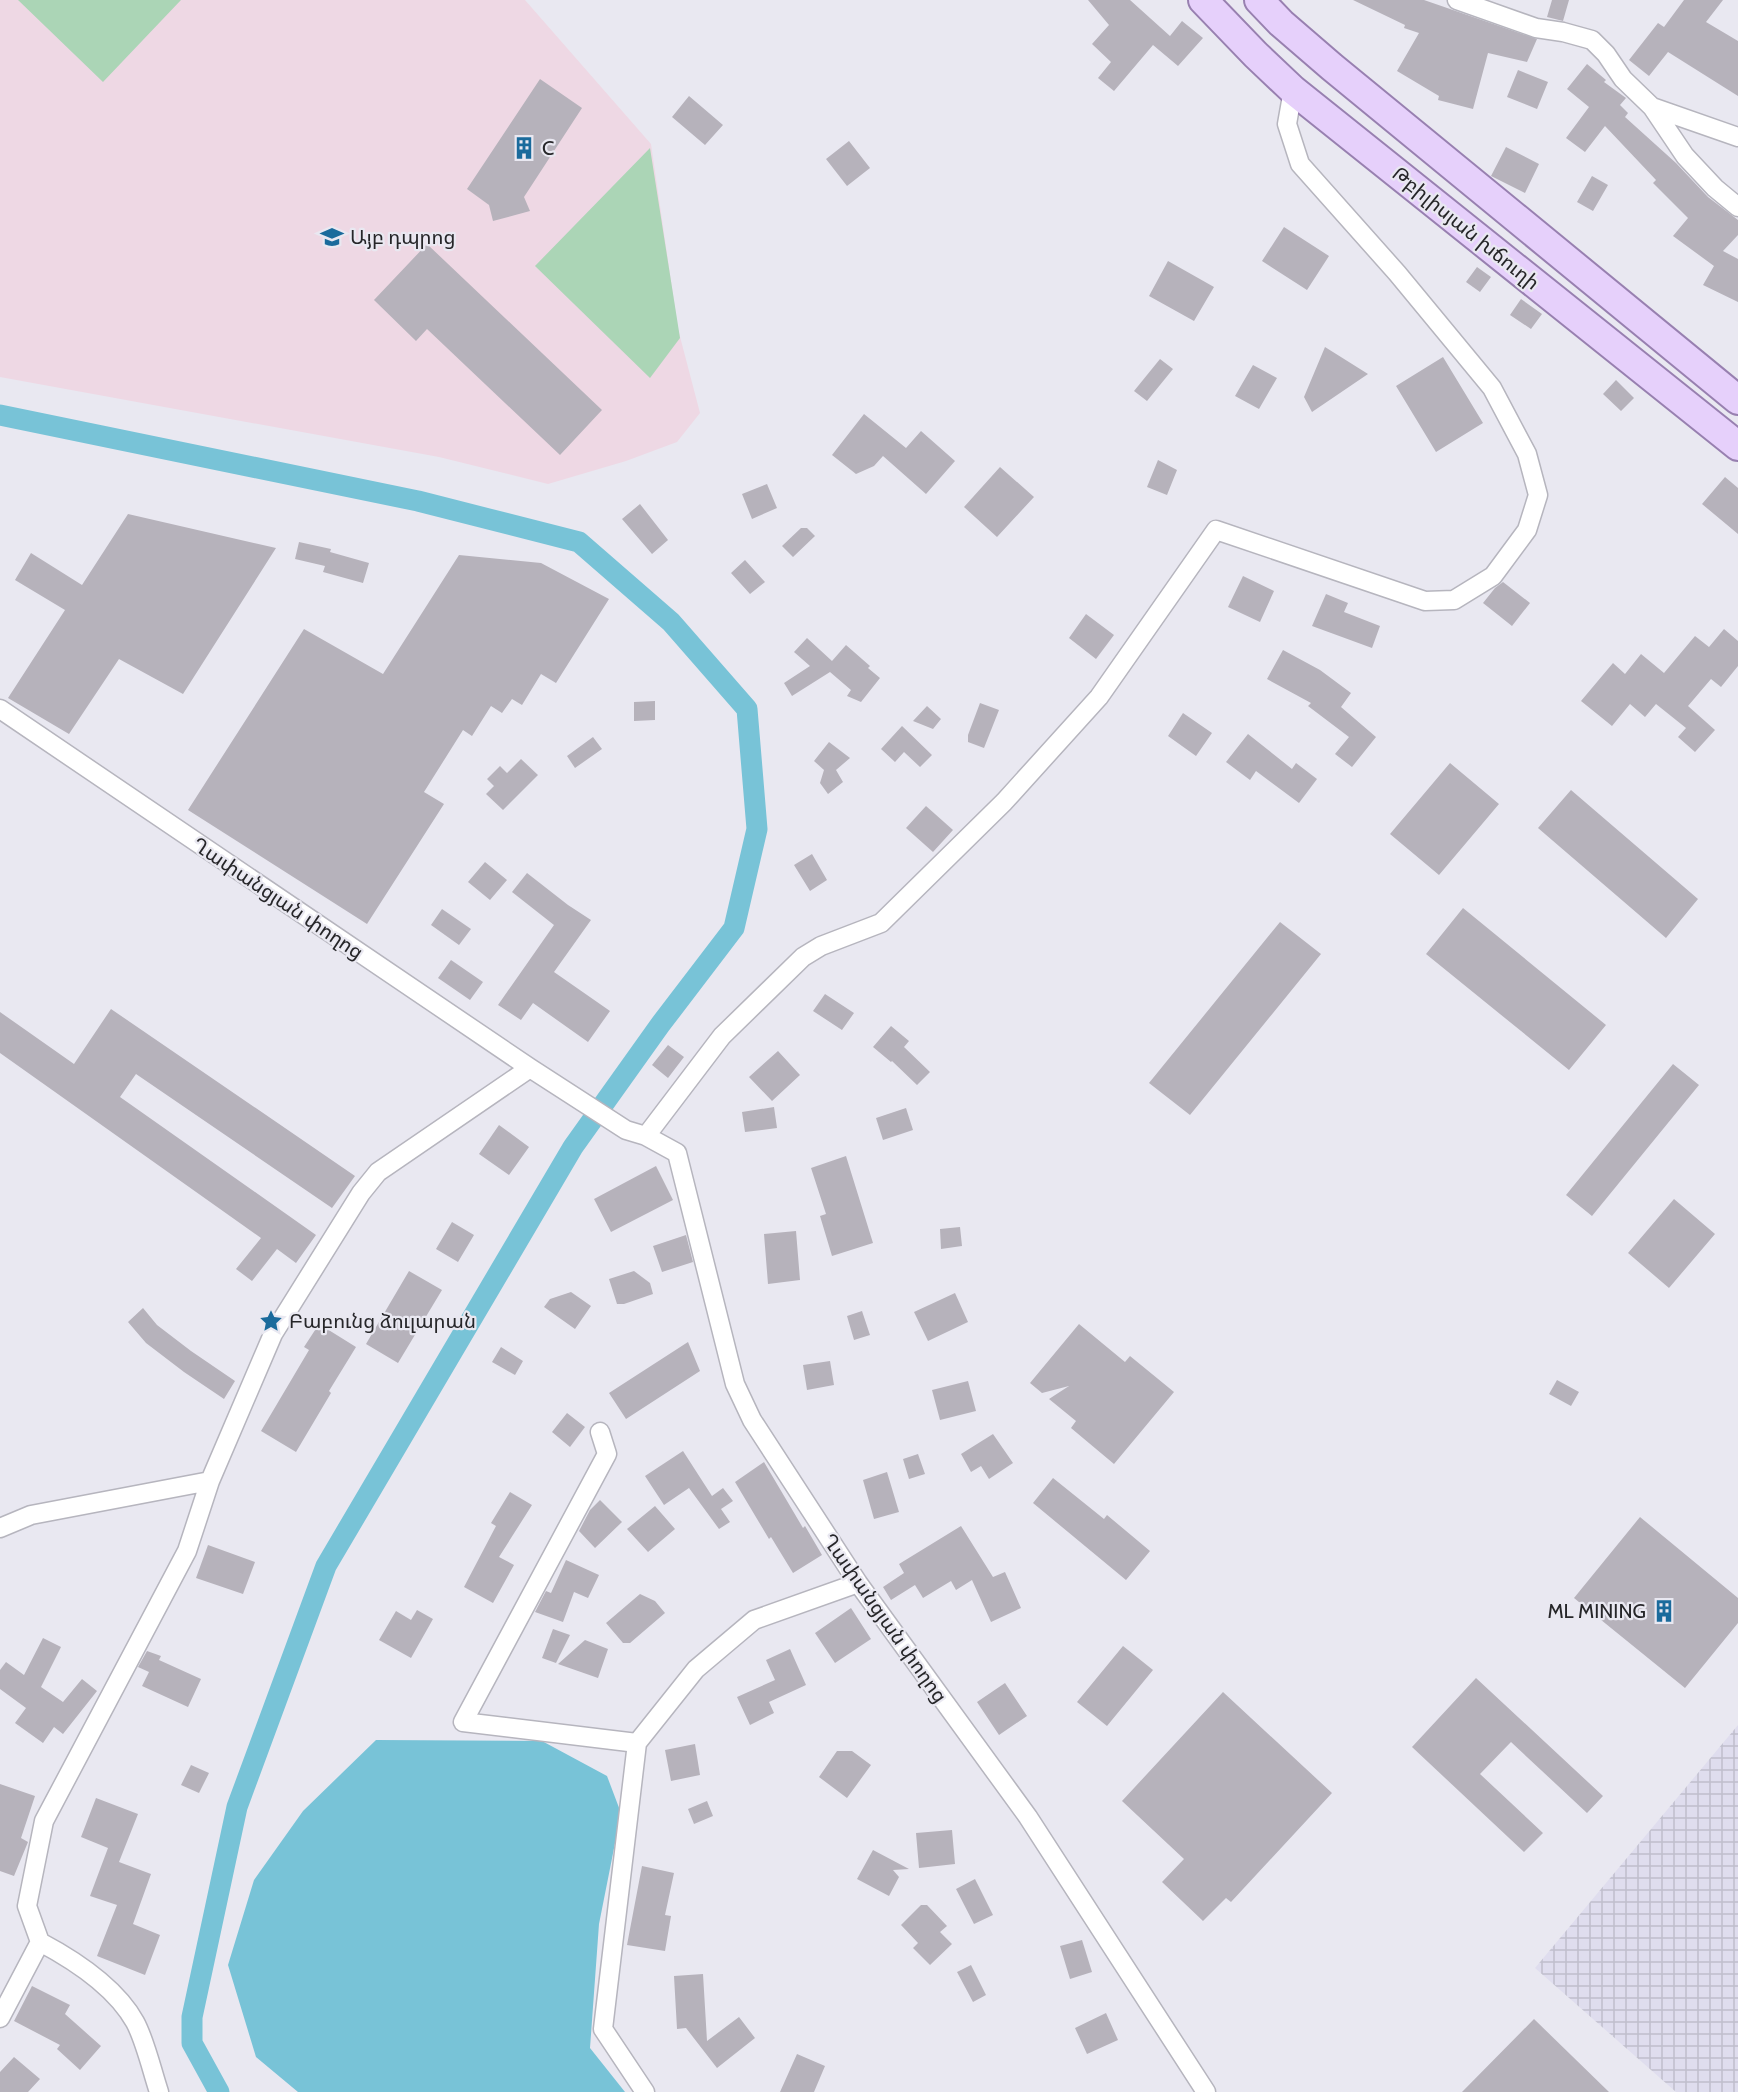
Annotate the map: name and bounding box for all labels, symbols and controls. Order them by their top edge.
building icon: C [511,135,537,161]
place label: C [542,136,554,160]
street label: Թբիլիսյան խճուղի [1388,161,1544,295]
school or university icon: Այբ դպրոց [319,224,345,250]
place label: Այբ դպրոց [350,225,455,249]
street label: Ղափանցյան փողոց [188,832,368,964]
place icon: Բաբունց ձուլարան [258,1308,284,1334]
place label: Բաբունց ձուլարան [289,1309,476,1333]
street label: Ղափանցյան փողոց [818,1529,952,1707]
building icon: ML MINING [1651,1598,1677,1624]
place label: ML MINING [1547,1599,1646,1623]

